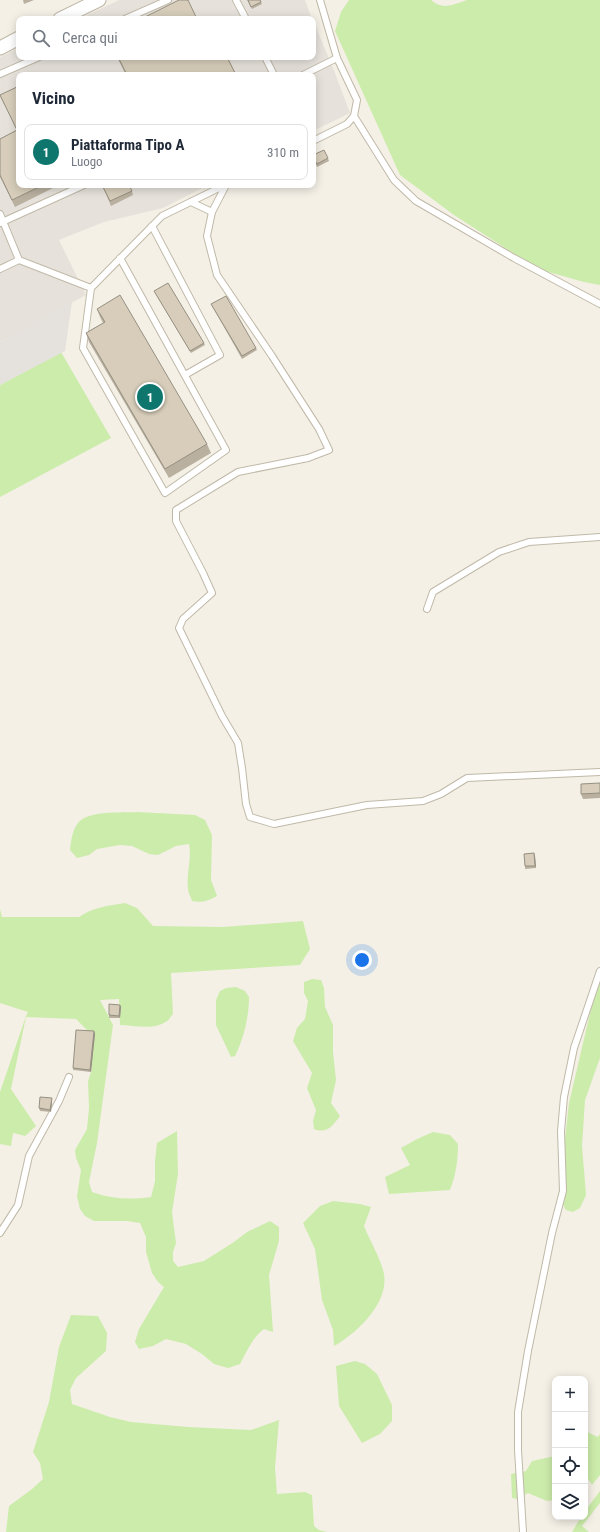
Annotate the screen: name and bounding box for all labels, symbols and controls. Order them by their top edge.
search box [16,16,316,60]
icon: search [30,27,52,49]
text: Cerca qui [62,29,118,47]
text: Vicino [32,88,75,108]
text: Piattaforma Tipo A [71,136,184,154]
text: 1 [43,145,49,160]
text: 310 m [267,145,299,160]
text: Luogo [71,154,103,169]
pin: 1 [137,382,163,412]
your location [352,950,372,970]
map controls [552,1376,588,1520]
button: + [552,1376,588,1412]
button: − [552,1412,588,1448]
button: locate [552,1448,588,1484]
button: layers [552,1484,588,1520]

